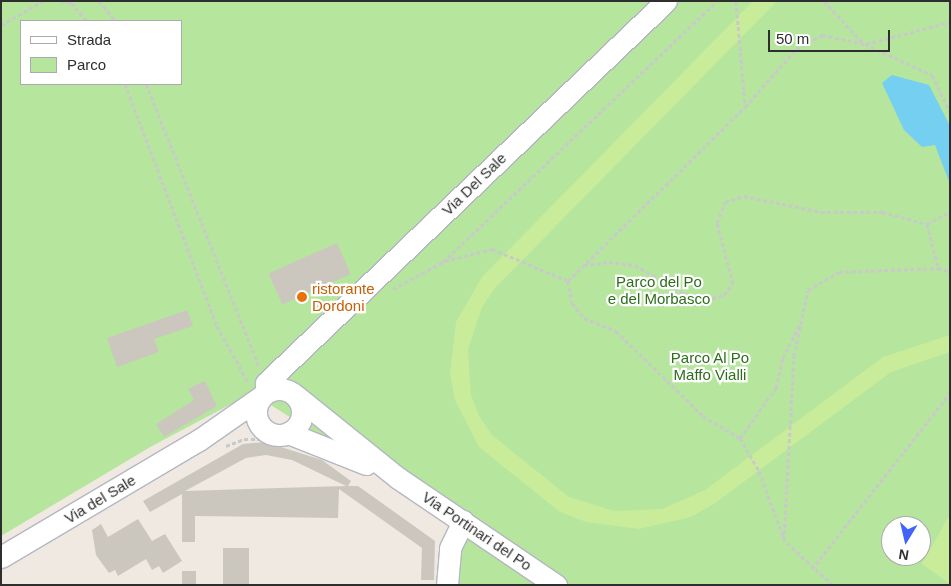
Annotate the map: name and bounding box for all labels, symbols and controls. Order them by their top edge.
legend [20,20,182,85]
scale bar [771,20,894,52]
text: 50 m [776,30,809,47]
text: Strada [67,31,111,48]
text: Parco [67,56,106,73]
street label: Via Del Sale [438,149,510,219]
park label: Parco del Po e del Morbasco [608,272,710,307]
place label: ristorante Dordoni [312,279,375,314]
marker: ristorante Dordoni [296,291,308,303]
park label: Parco Al Po Maffo Vialli [670,348,750,383]
street label: Via del Sale [61,471,139,527]
street label: Via Portinari del Po [419,488,535,574]
north arrow [881,516,931,566]
text: N [898,546,910,564]

